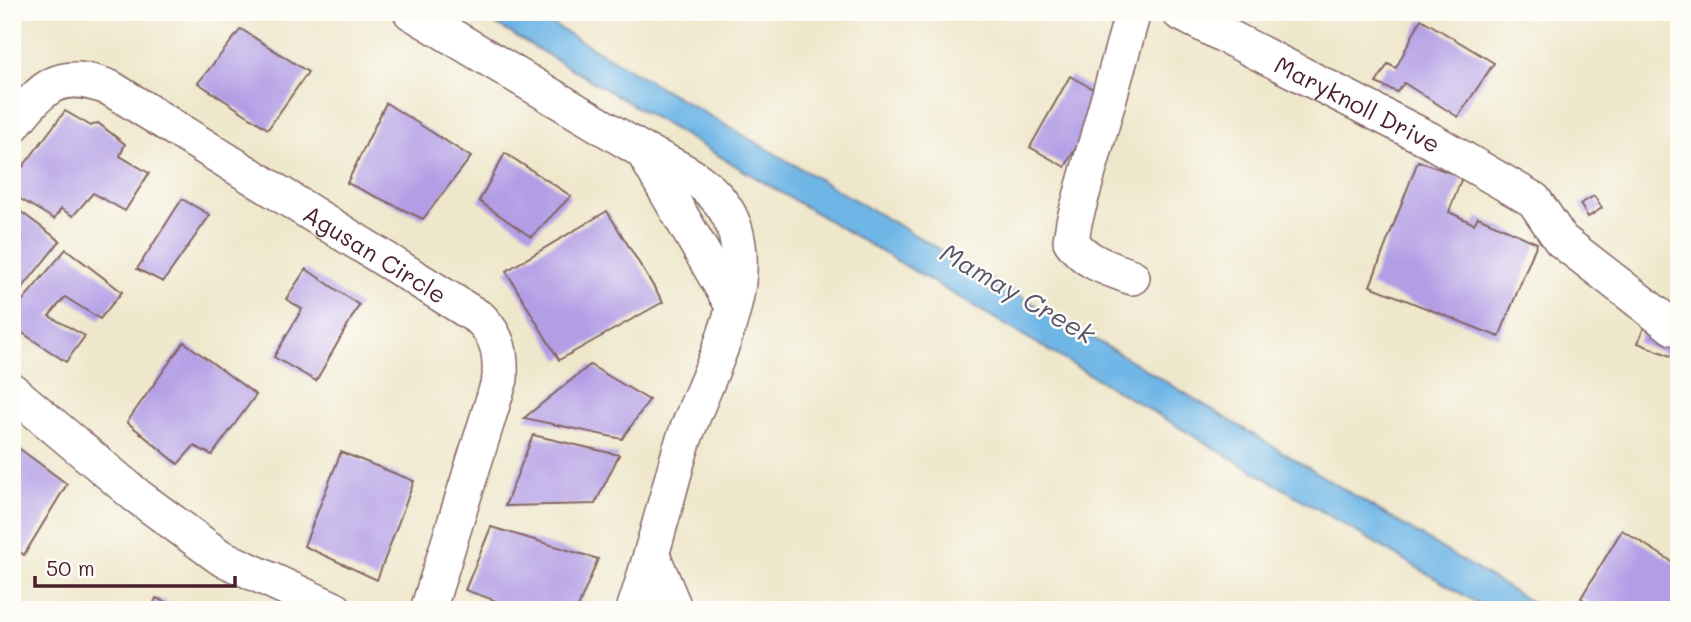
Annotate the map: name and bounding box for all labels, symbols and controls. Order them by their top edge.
street label: Maryknoll Drive [1270,48,1447,159]
street label: Agusan Circle [298,197,453,310]
water label: Mamay Creek [934,235,1103,352]
scale bar [35,545,234,589]
text: 50 m [46,554,95,581]

